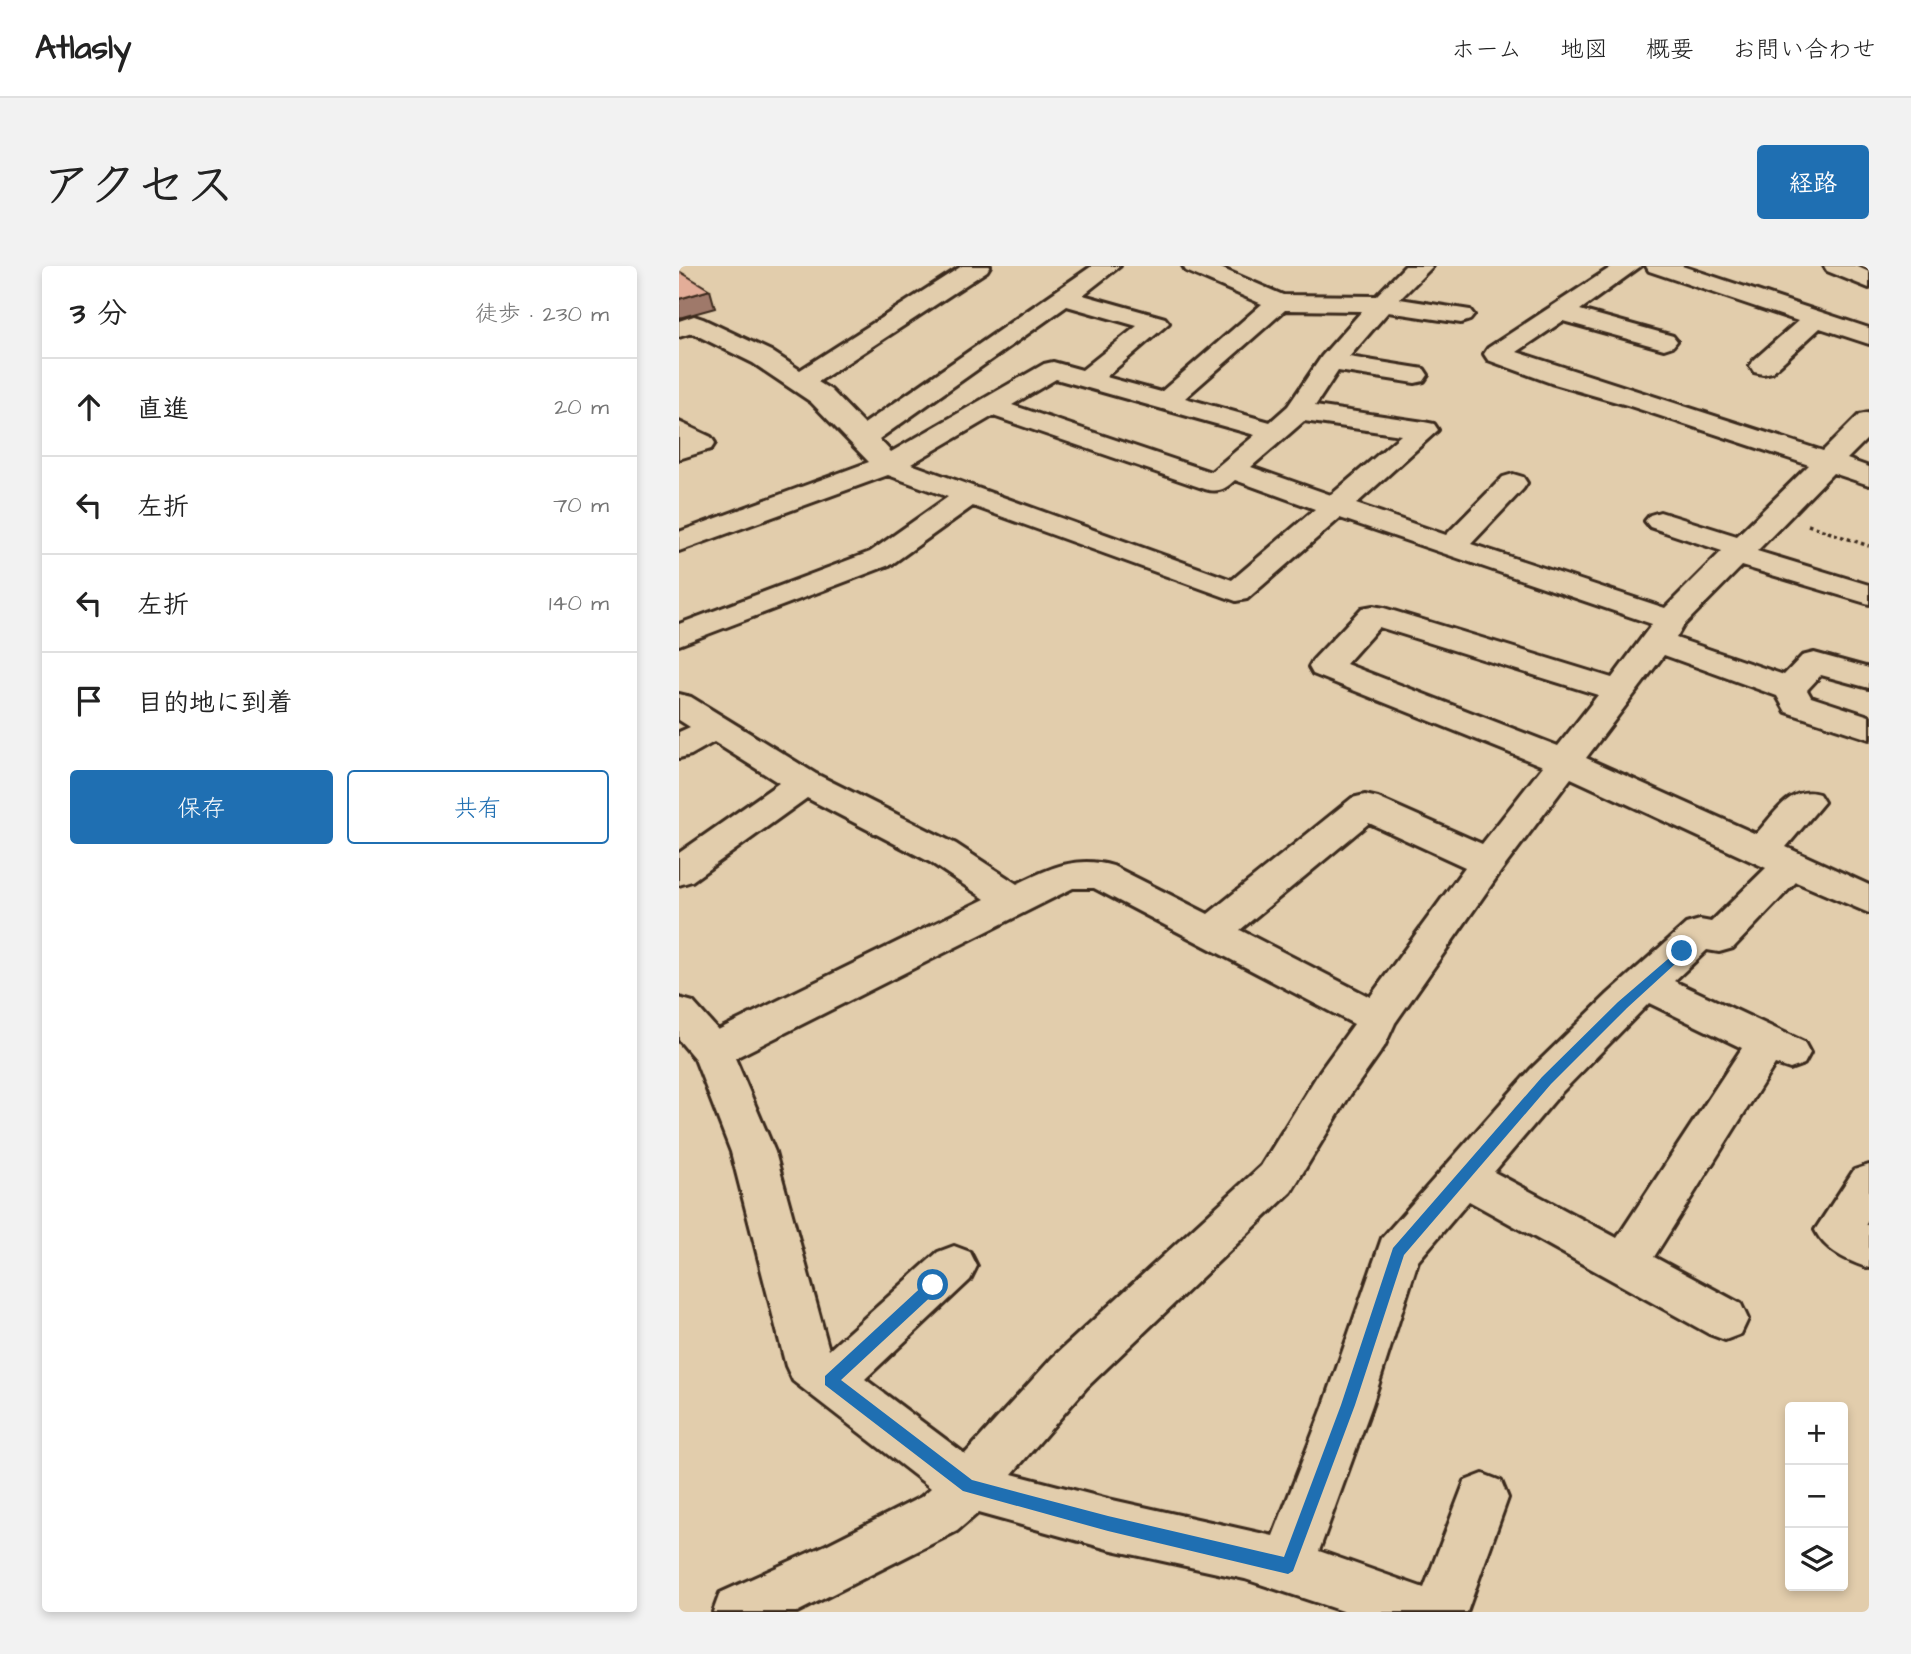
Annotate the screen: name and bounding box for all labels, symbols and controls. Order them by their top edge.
text: Atlasly [35,25,131,71]
text: ホーム [1451,33,1522,67]
text: 地図 [1560,33,1608,67]
text: 概要 [1646,33,1694,67]
text: お問い合わせ [1732,33,1876,67]
button: 経路 [1757,145,1869,219]
text: アクセス [42,153,235,221]
text: 3 分 [70,293,127,335]
text: 徒歩 · 230 m [475,298,609,330]
icon: ahead [70,388,108,426]
text: 直進 [137,391,189,427]
text: 20 m [554,391,609,423]
icon: left [70,486,108,524]
text: 左折 [137,489,189,525]
text: 70 m [553,489,609,521]
icon: left [70,584,108,622]
text: 左折 [137,587,189,623]
text: 140 m [549,587,609,619]
icon: arrive [70,682,108,720]
text: 目的地に到着 [137,685,293,721]
button: 保存 [70,770,333,844]
button: 共有 [347,770,609,844]
route end [1666,935,1697,966]
route start [917,1269,948,1300]
map controls [1785,1402,1848,1591]
button: + [1785,1402,1848,1465]
button: − [1785,1465,1848,1528]
button: layers [1785,1528,1848,1591]

